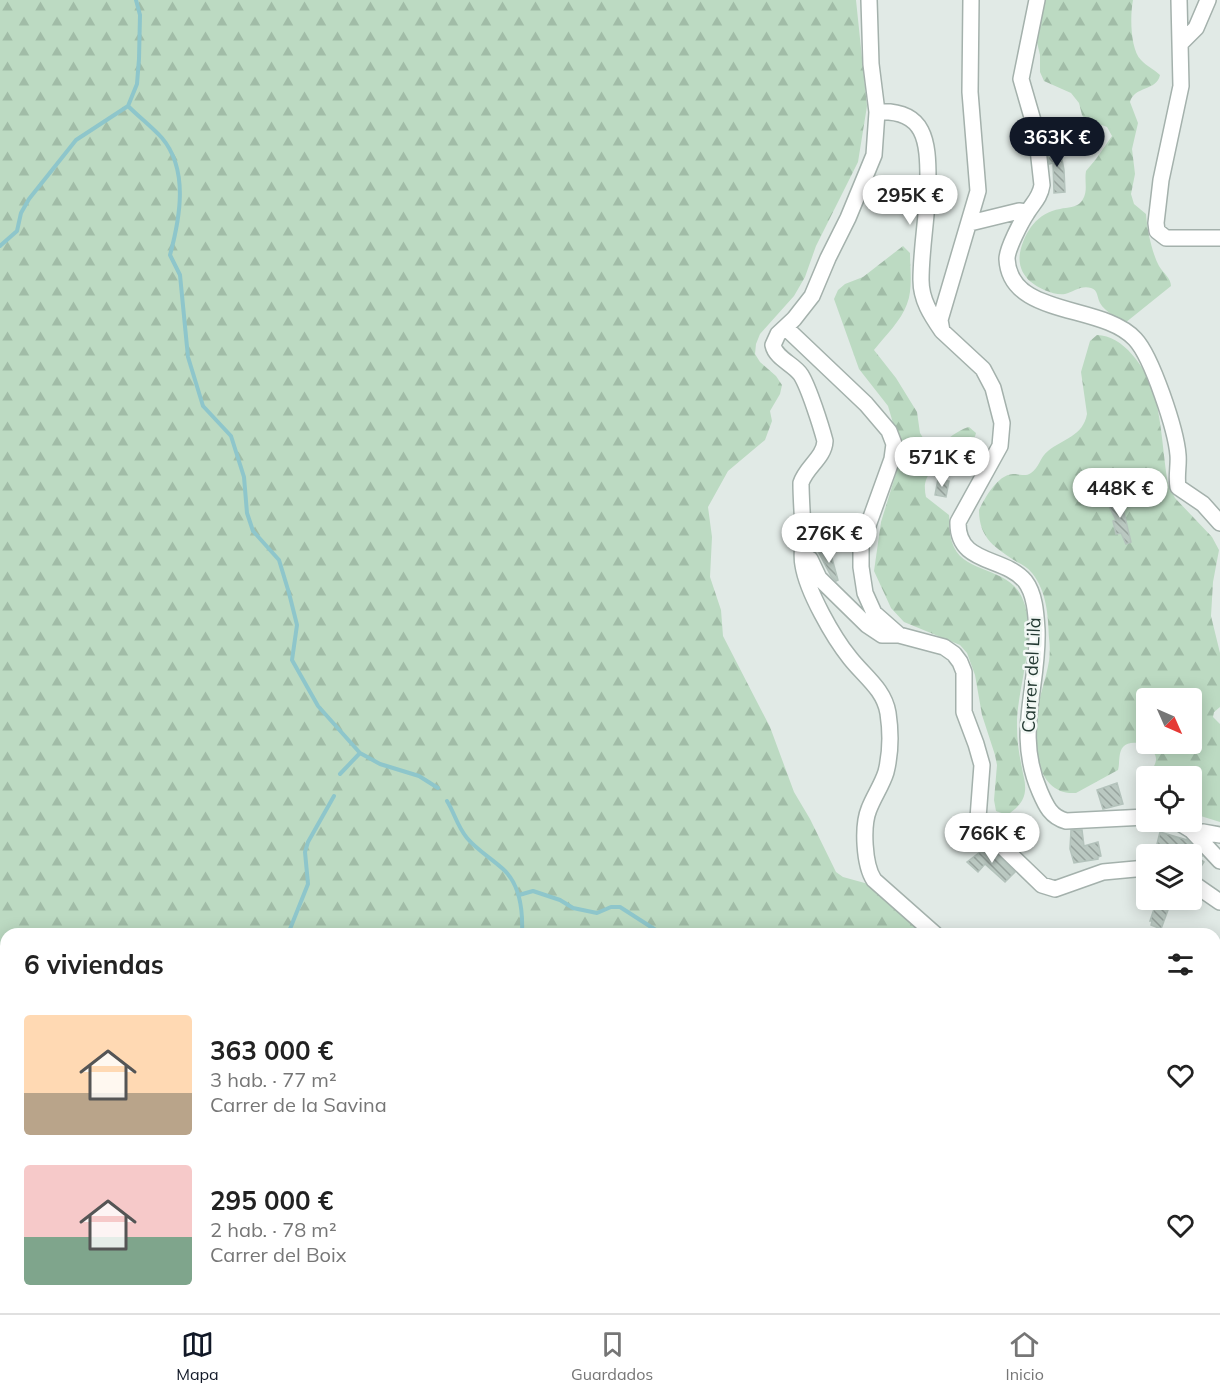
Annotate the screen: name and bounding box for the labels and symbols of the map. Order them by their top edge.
pin: 363K € [1008,117,1106,168]
pin: 295K € [861,175,959,226]
pin: 571K € [893,437,991,488]
pin: 448K € [1071,468,1169,519]
pin: 276K € [780,513,878,564]
street label: Carrer del Lilà [1016,617,1046,733]
north arrow [1136,688,1202,754]
pin: 766K € [943,813,1041,864]

